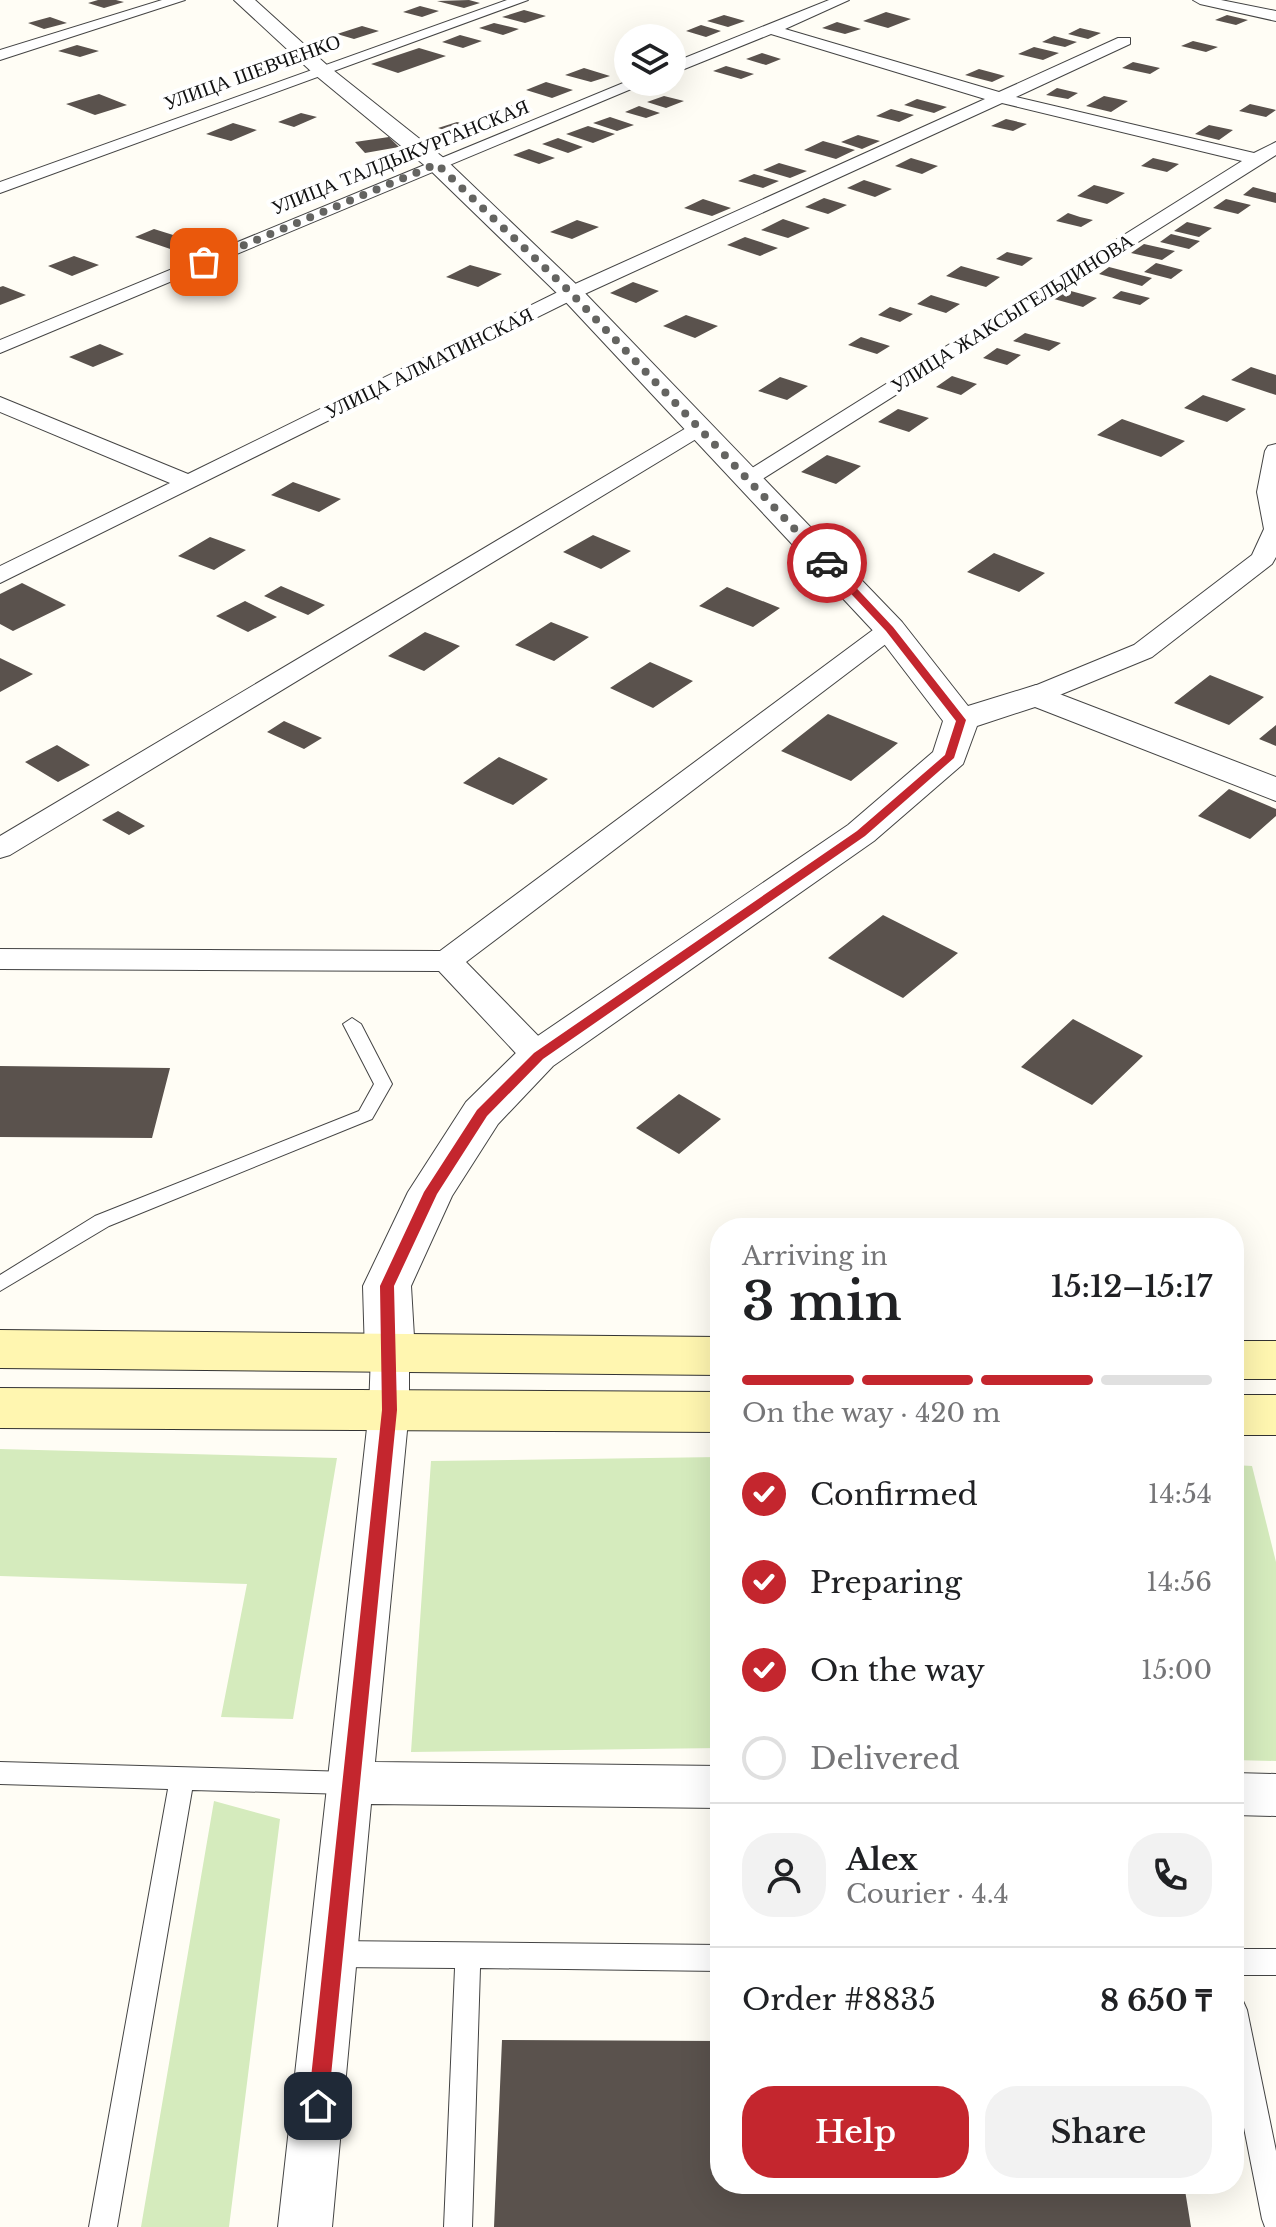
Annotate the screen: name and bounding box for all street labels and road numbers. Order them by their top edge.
street label: УЛИЦА ШЕВЧЕНКО [160,29,344,115]
street label: УЛИЦА ТАЛДЫКУРГАНСКАЯ [268,94,532,220]
street label: УЛИЦА ЖАКСЫГЕЛЬДИНОВА [886,228,1138,398]
street label: УЛИЦА АЛМАТИНСКАЯ [321,302,537,424]

